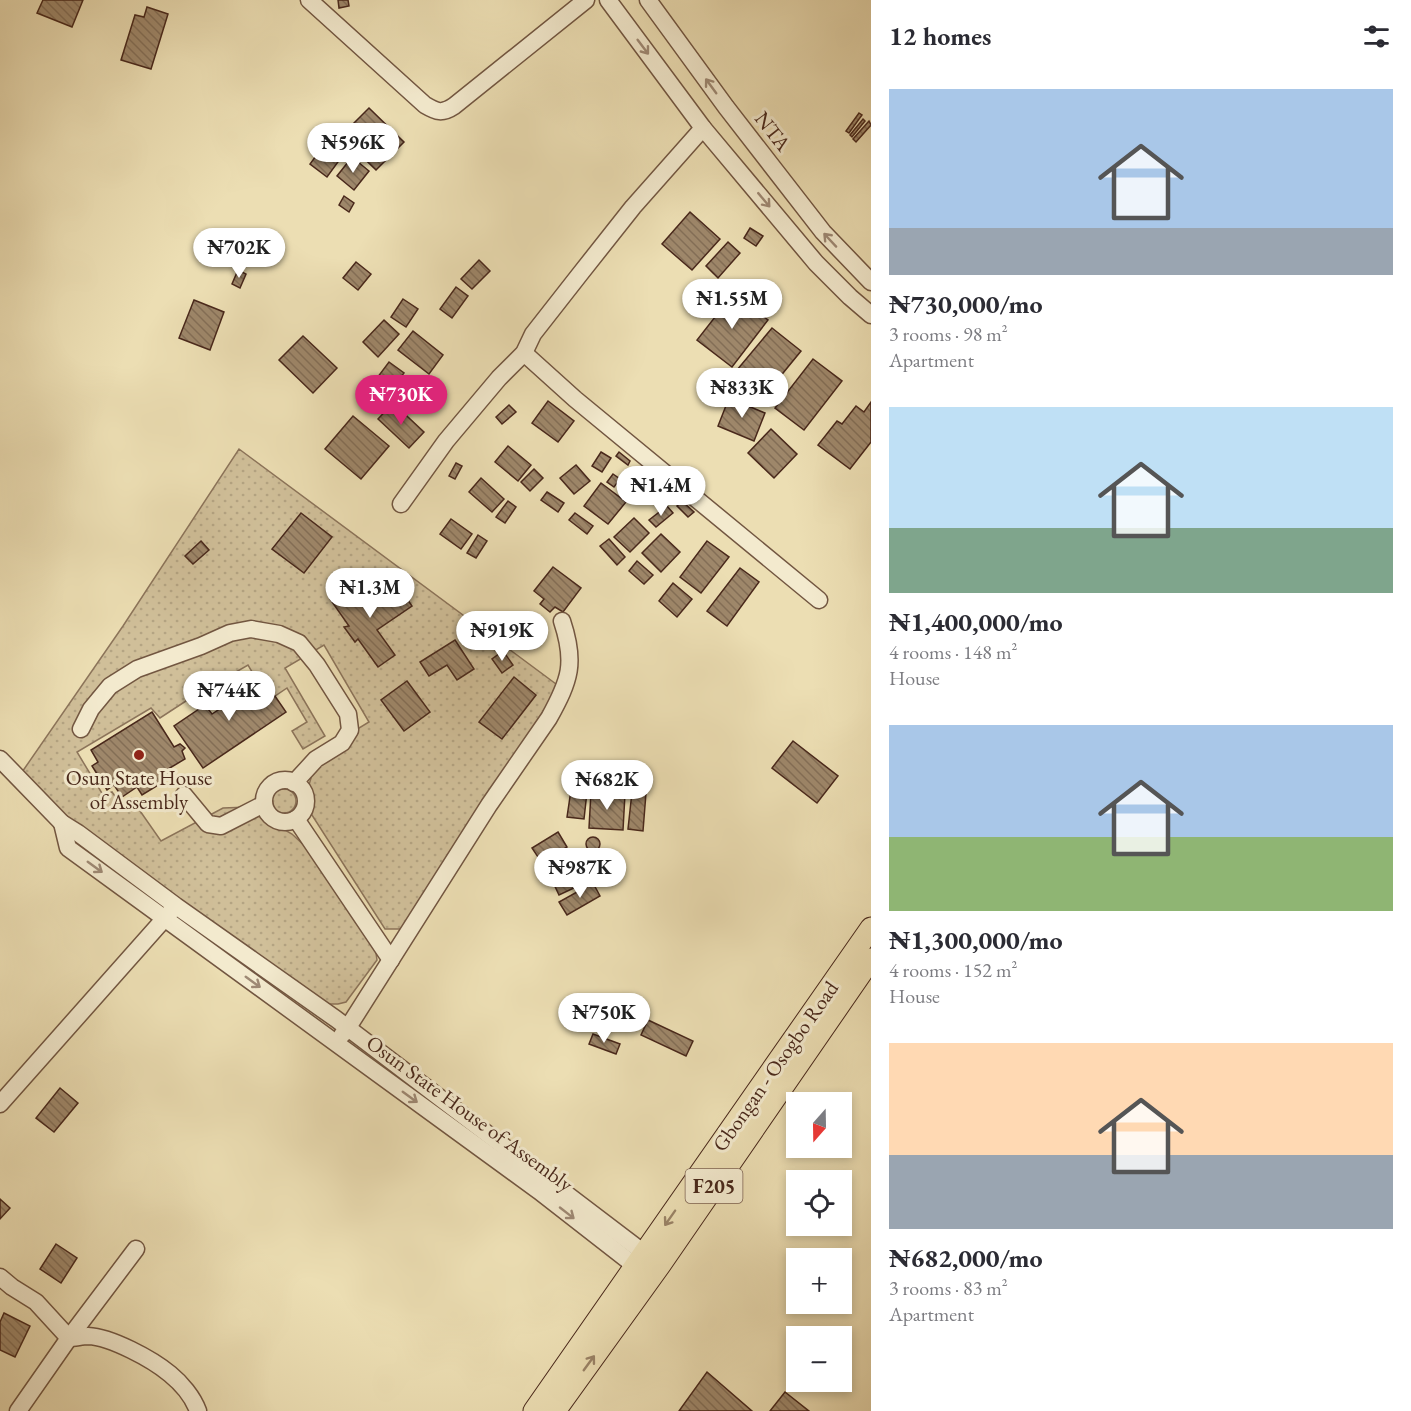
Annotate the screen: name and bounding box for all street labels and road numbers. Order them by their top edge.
street label: NTA [749,106,797,157]
street label: Gbongan - Osogbo Road [706,975,844,1157]
street label: Osun State House of Assembly [361,1029,579,1198]
road number: F205 [686,1169,742,1203]

